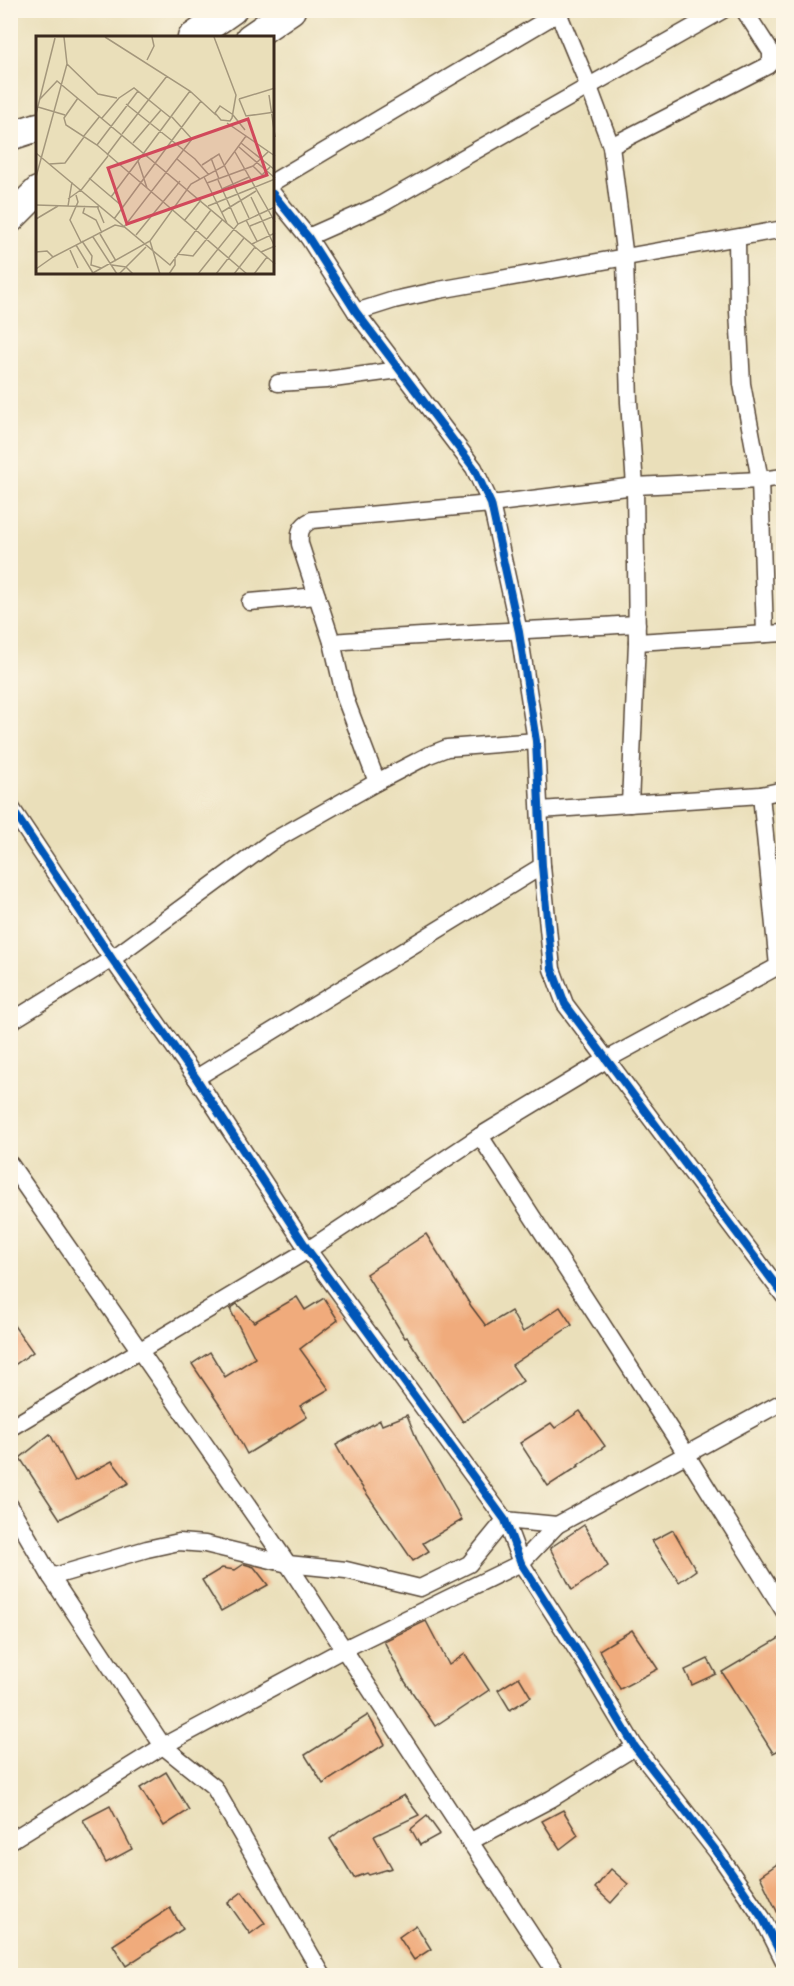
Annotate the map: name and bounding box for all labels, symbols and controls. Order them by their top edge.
inset map [36,36,274,274]

